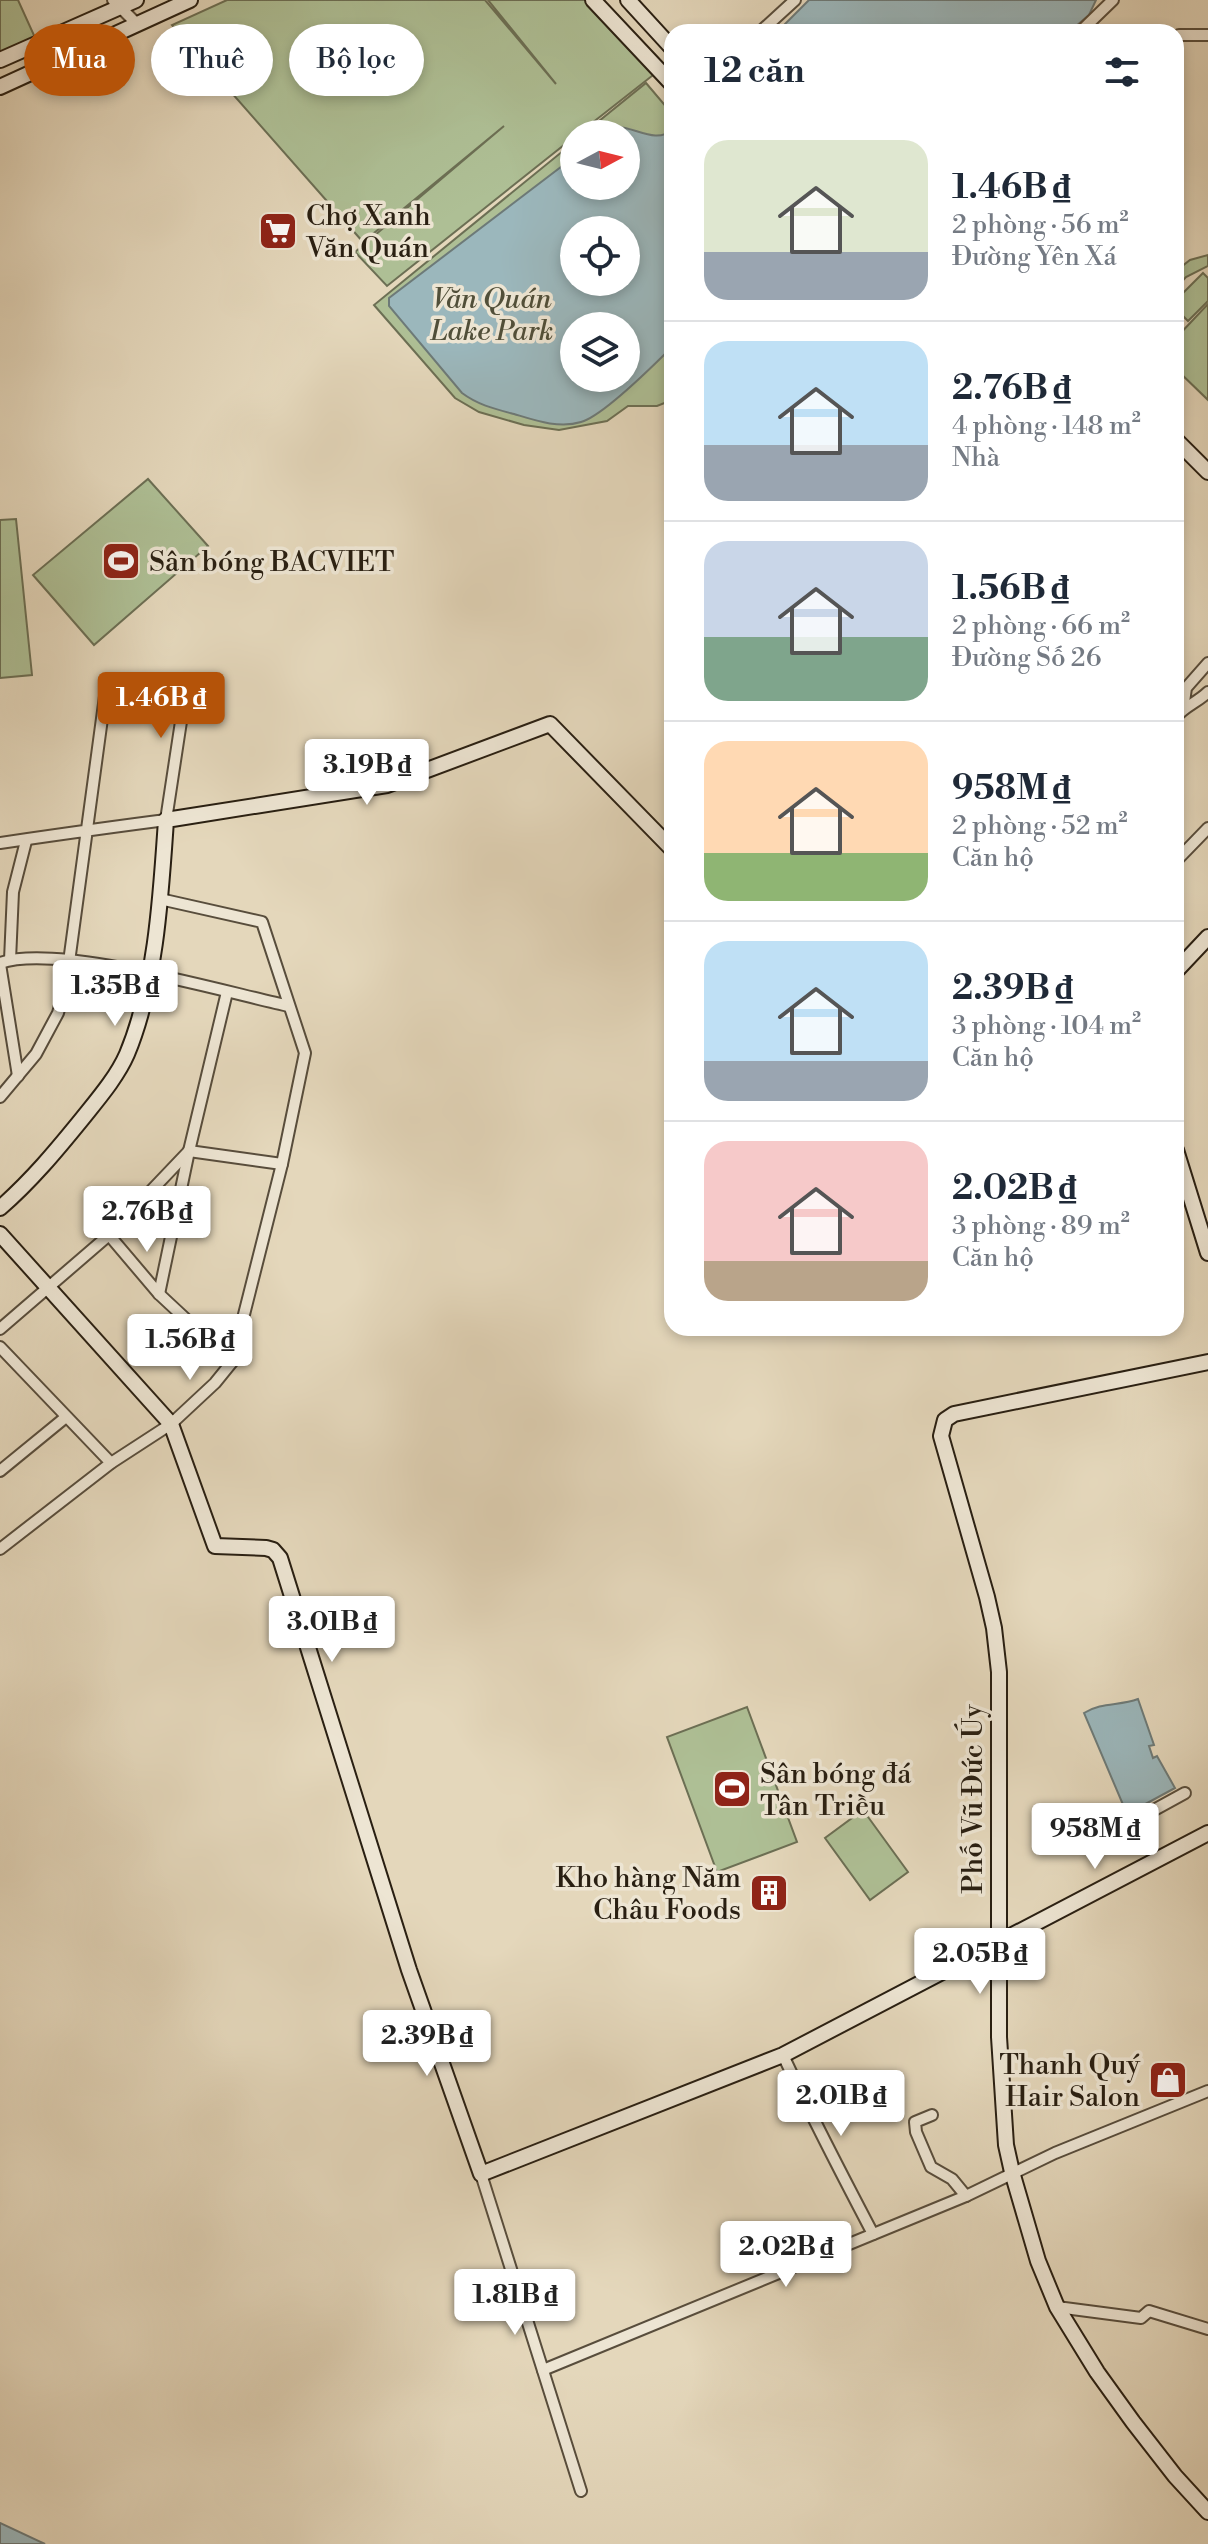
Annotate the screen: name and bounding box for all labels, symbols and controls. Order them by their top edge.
chip: Mua [24,24,135,96]
chip: Thuê [151,24,273,96]
chip: Bộ lọc [289,24,424,96]
icon: filters [1100,50,1144,94]
text: 12 căn [704,51,805,93]
north arrow [560,120,640,200]
map controls [560,120,640,392]
text: 1.46B ₫ [952,167,1071,209]
icon: home [768,172,864,268]
place label: Chợ Xanh Văn Quán [305,199,431,266]
text: 2 phòng · 56 m² [952,209,1129,241]
supermarket icon: Chợ Xanh Văn Quán [257,210,299,252]
button: locate [560,216,640,296]
text: Đường Yên Xá [952,241,1117,273]
park label: Văn Quán Lake Park [430,282,553,349]
button: layers [560,312,640,392]
text: 2.76B ₫ [952,368,1071,410]
icon: home [768,373,864,469]
text: 4 phòng · 148 m² [952,410,1141,442]
text: Nhà [952,442,1000,474]
sports icon: Sân bóng BACVIET [100,540,142,582]
place label: Sân bóng BACVIET [149,545,395,580]
text: 1.56B ₫ [952,568,1069,610]
icon: home [768,573,864,669]
text: 2 phòng · 66 m² [952,610,1130,642]
text: Đường Số 26 [952,642,1101,674]
pin: 1.46B ₫ [87,672,235,740]
text: 1.46B ₫ [116,682,206,714]
pin: 3.19B ₫ [293,739,441,807]
text: 3.19B ₫ [323,749,411,781]
text: 958M ₫ [952,768,1071,810]
icon: home [768,773,864,869]
text: 2 phòng · 52 m² [952,810,1128,842]
text: Căn hộ [952,842,1034,874]
pin: 1.35B ₫ [41,960,189,1028]
text: 2.39B ₫ [952,968,1073,1010]
text: 1.35B ₫ [71,970,159,1002]
icon: home [768,973,864,1069]
text: 3 phòng · 104 m² [952,1010,1141,1042]
text: Căn hộ [952,1042,1034,1074]
text: 2.02B ₫ [952,1168,1077,1210]
icon: home [768,1173,864,1269]
pin: 2.76B ₫ [73,1186,221,1254]
text: 2.76B ₫ [102,1196,192,1228]
text: 3 phòng · 89 m² [952,1210,1130,1242]
text: Căn hộ [952,1242,1034,1274]
pin: 1.56B ₫ [116,1314,264,1382]
text: 1.56B ₫ [145,1324,235,1356]
pin: 3.01B ₫ [258,1596,406,1664]
text: 3.01B ₫ [287,1606,377,1638]
street label: Phố Vũ Đức Úy [954,1704,991,1894]
place label: Sân bóng đá Tân Triều [760,1757,912,1824]
sports icon: Sân bóng đá Tân Triều [711,1768,753,1810]
pin: 958M ₫ [1030,1803,1160,1871]
text: 958M ₫ [1050,1813,1140,1845]
place label: Kho hàng Năm Châu Foods [555,1861,741,1928]
building icon: Kho hàng Năm Châu Foods [748,1872,790,1914]
pin: 2.05B ₫ [906,1928,1054,1996]
text: 2.05B ₫ [932,1938,1028,1970]
pin: 2.39B ₫ [353,2010,501,2078]
text: 2.39B ₫ [381,2020,473,2052]
place label: Thanh Quý Hair Salon [999,2048,1140,2115]
shop icon: Thanh Quý Hair Salon [1147,2059,1189,2101]
pin: 2.01B ₫ [767,2070,915,2138]
text: 2.01B ₫ [796,2080,886,2112]
pin: 2.02B ₫ [712,2221,860,2289]
text: 2.02B ₫ [738,2231,834,2263]
pin: 1.81B ₫ [441,2269,589,2337]
text: 1.81B ₫ [472,2279,558,2311]

